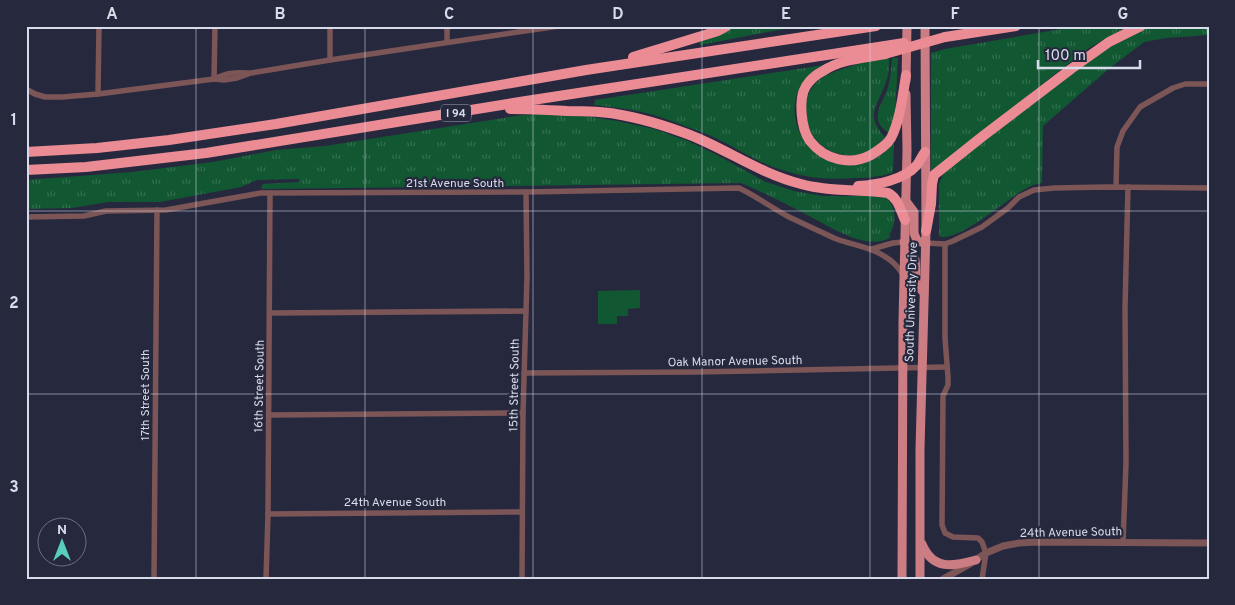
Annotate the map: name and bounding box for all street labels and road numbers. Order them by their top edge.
road number: I 94 [441,105,471,122]
street label: 21st Avenue South [406,176,504,192]
street label: South University Drive [902,242,922,362]
street label: 15th Street South [506,338,524,432]
street label: 16th Street South [251,339,269,433]
street label: 17th Street South [138,349,154,441]
street label: Oak Manor Avenue South [667,353,803,371]
street label: 24th Avenue South [344,495,446,511]
street label: 24th Avenue South [1020,524,1122,542]

